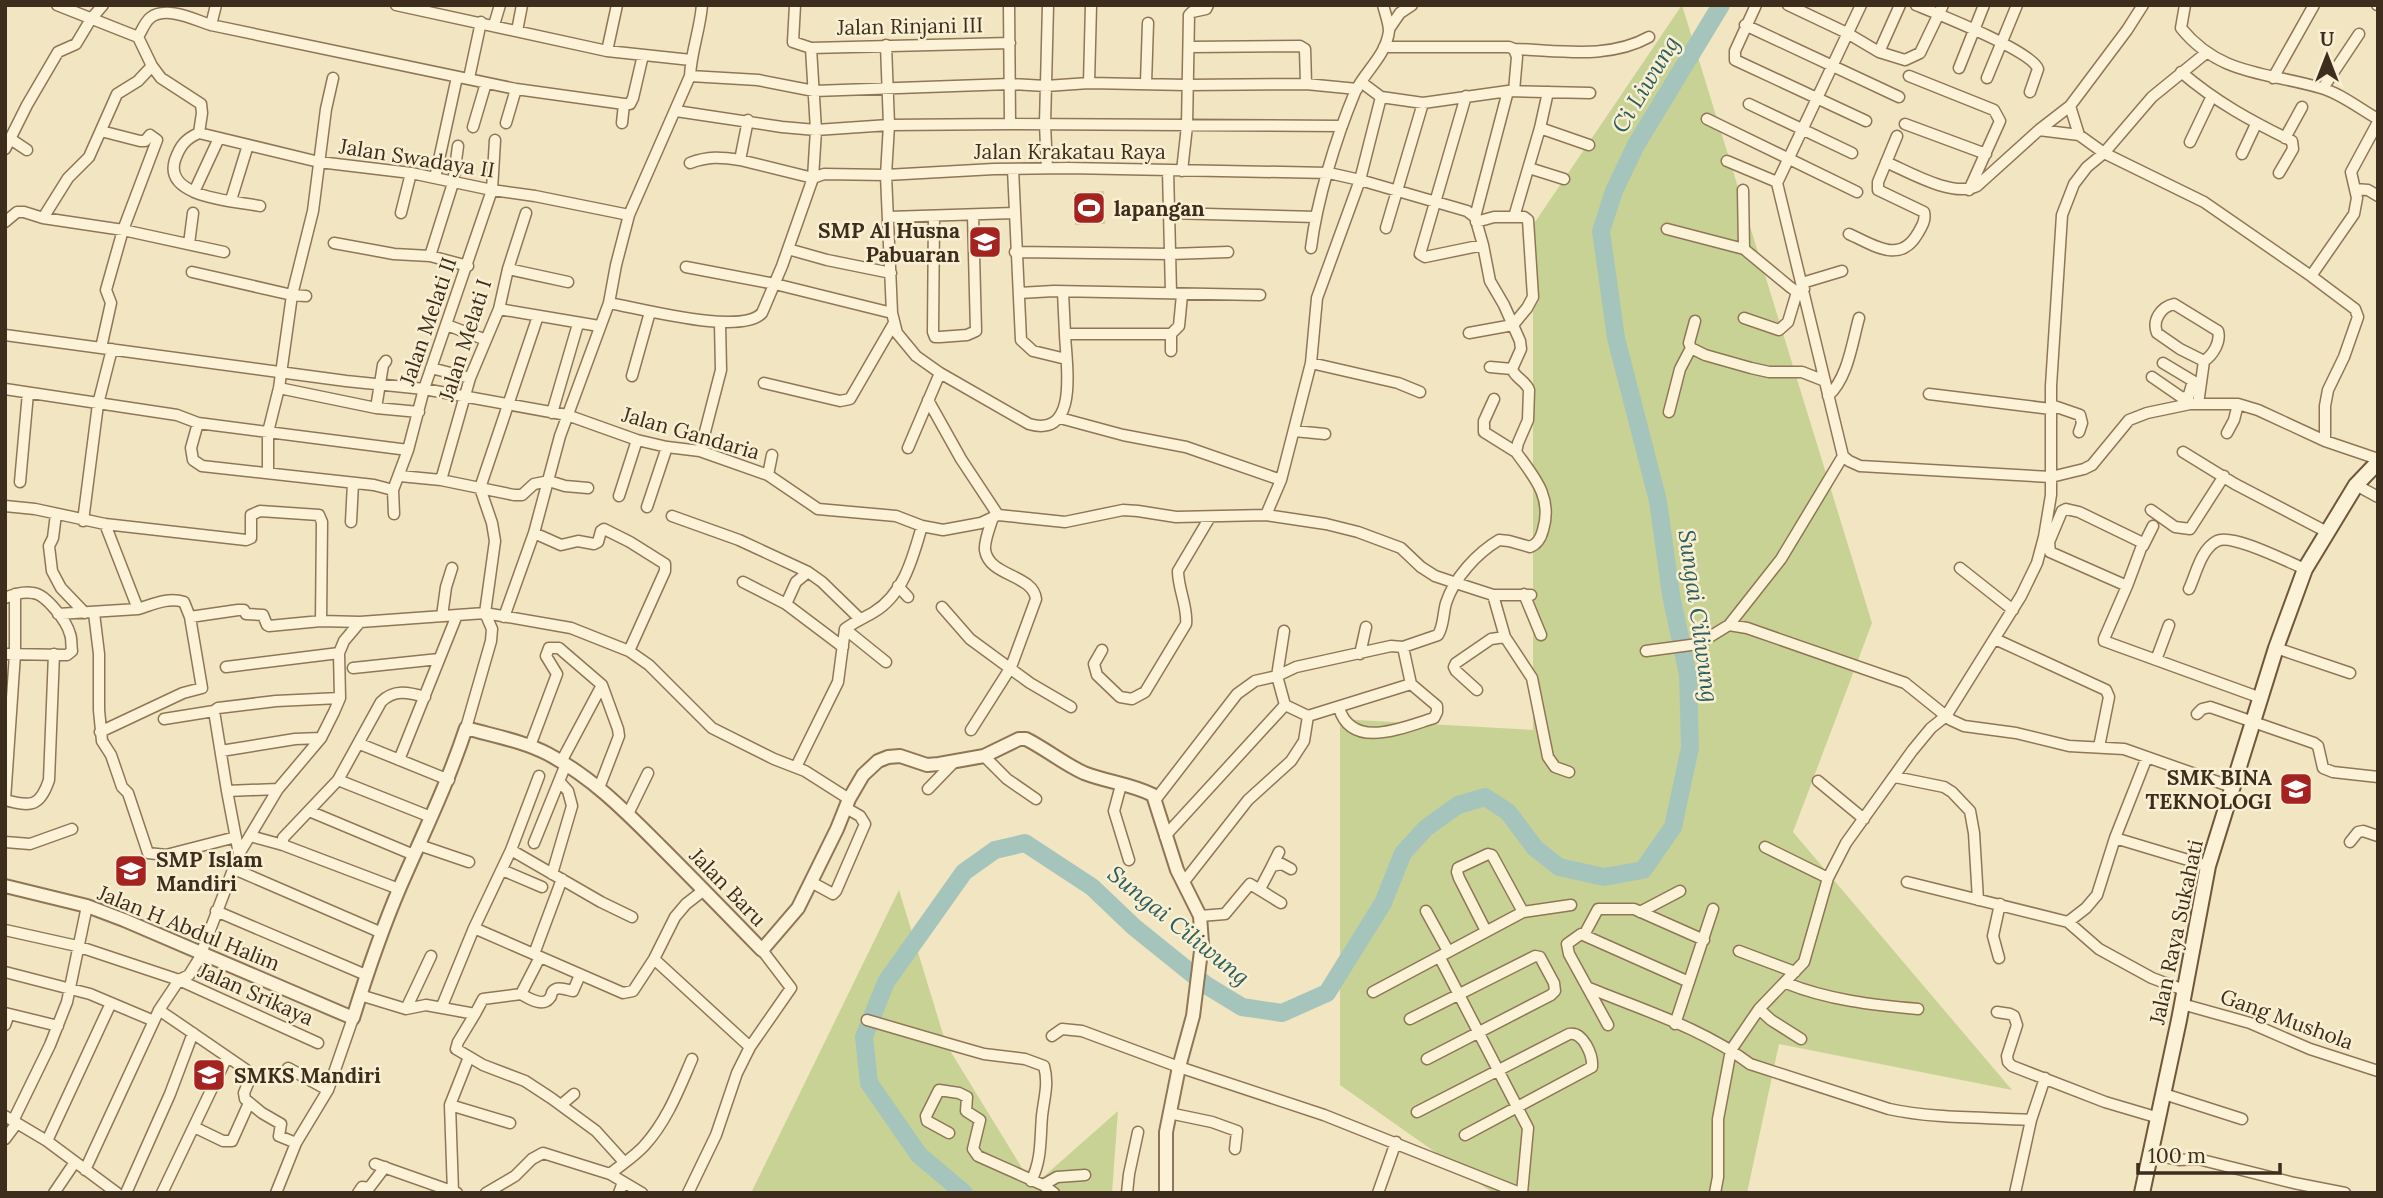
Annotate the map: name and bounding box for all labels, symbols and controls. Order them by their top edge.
street label: Jalan Rinjani III [836,11,983,41]
north arrow [2292,21,2362,91]
text: U [2320,27,2334,51]
water label: Ci Liwung [1605,30,1685,138]
street label: Jalan Swadaya II [336,132,497,184]
street label: Jalan Krakatau Raya [973,138,1166,165]
sports icon: lapangan [1070,189,1108,227]
place label: lapangan [1114,195,1205,222]
place label: SMP Al Husna Pabuaran [818,217,960,268]
school or university icon: SMP Al Husna Pabuaran [966,223,1004,261]
street label: Jalan Melati II [393,253,463,390]
street label: Jalan Melati I [432,276,497,405]
street label: Jalan Gandaria [618,400,763,466]
water label: Sungai Ciliwung [1673,528,1725,704]
place label: SMK BINA TEKNOLOGI [2146,764,2272,815]
school or university icon: SMK BINA TEKNOLOGI [2277,770,2315,808]
street label: Jalan Raya Sukahati [2143,837,2209,1028]
street label: Jalan Baru [683,841,772,932]
place label: SMP Islam Mandiri [156,846,263,897]
school or university icon: SMP Islam Mandiri [112,852,150,890]
water label: Sungai Ciliwung [1102,859,1256,991]
street label: Jalan H Abdul Halim [93,879,284,977]
street label: Jalan Srikaya [193,956,318,1032]
street label: Gang Mushola [2217,982,2357,1056]
school or university icon: SMKS Mandiri [190,1056,228,1094]
place label: SMKS Mandiri [234,1062,381,1089]
scale bar [2138,1132,2280,1176]
text: 100 m [2148,1142,2206,1169]

